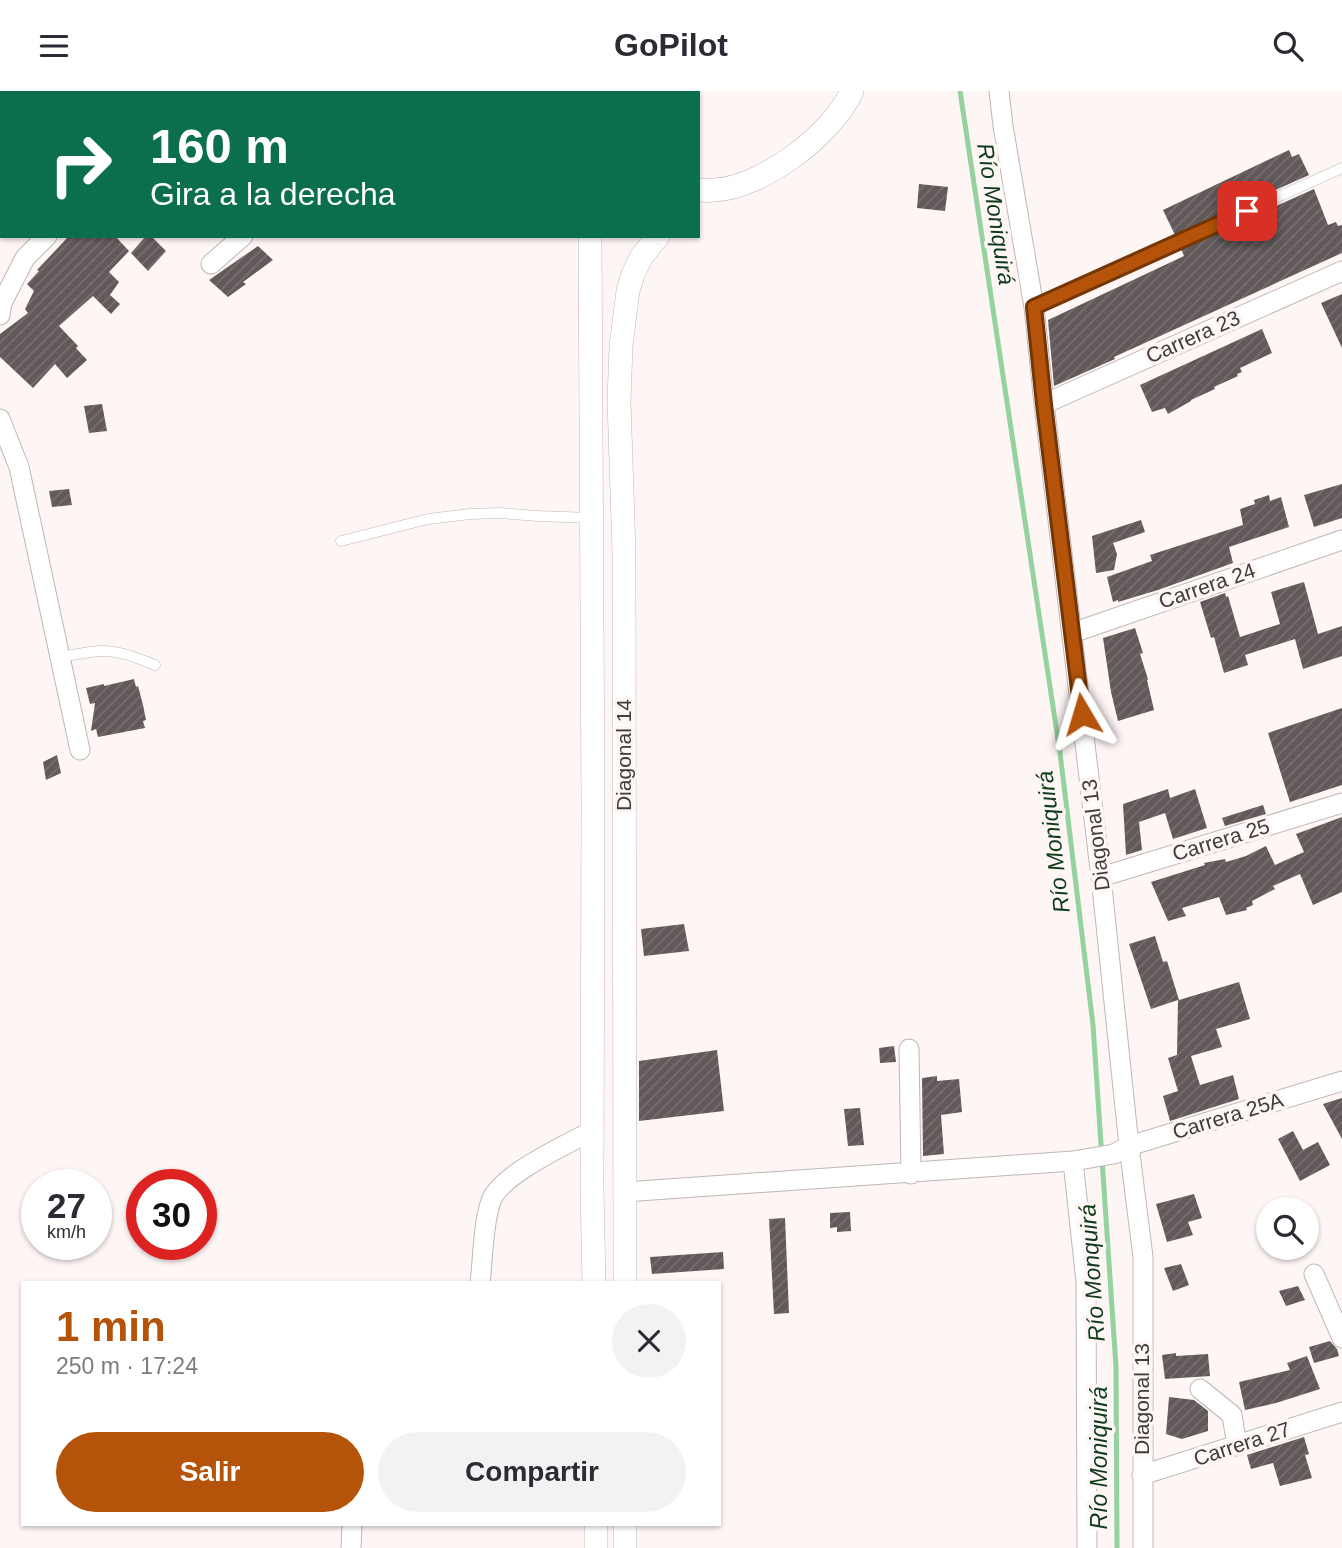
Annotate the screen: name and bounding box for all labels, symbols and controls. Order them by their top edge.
icon: menu [35,27,73,65]
text: GoPilot [614,27,728,63]
icon: search [1269,27,1307,65]
icon: right [35,119,126,210]
text: 160 m [150,119,289,173]
water label: Río Moniquirá [972,141,1020,287]
text: Gira a la derecha [150,176,395,212]
pin [1217,181,1277,241]
icon: arrive [1228,192,1266,230]
street label: Carrera 23 [1142,306,1243,367]
street label: Carrera 24 [1156,558,1258,613]
position arrow [1045,677,1119,751]
street label: Diagonal 14 [612,699,635,811]
water label: Río Moniquirá [1031,769,1075,915]
street label: Diagonal 13 [1077,778,1114,892]
street label: Carrera 25 [1169,814,1272,865]
street label: Carrera 25A [1170,1088,1286,1143]
speed limit sign: 30 [126,1169,217,1260]
text: 27 [47,1186,86,1225]
map controls [1256,1197,1319,1260]
button: search [1256,1197,1319,1260]
water label: Río Monquirá [1074,1203,1110,1343]
text: km/h [47,1222,86,1242]
text: 1 min [56,1303,166,1350]
button: close [612,1304,686,1378]
street label: Diagonal 13 [1130,1343,1153,1455]
text: 250 m · 17:24 [56,1353,198,1379]
water label: Río Moniquirá [1086,1386,1112,1530]
street label: Carrera 27 [1191,1417,1293,1470]
button: Salir [56,1432,364,1512]
button: Compartir [378,1432,686,1512]

